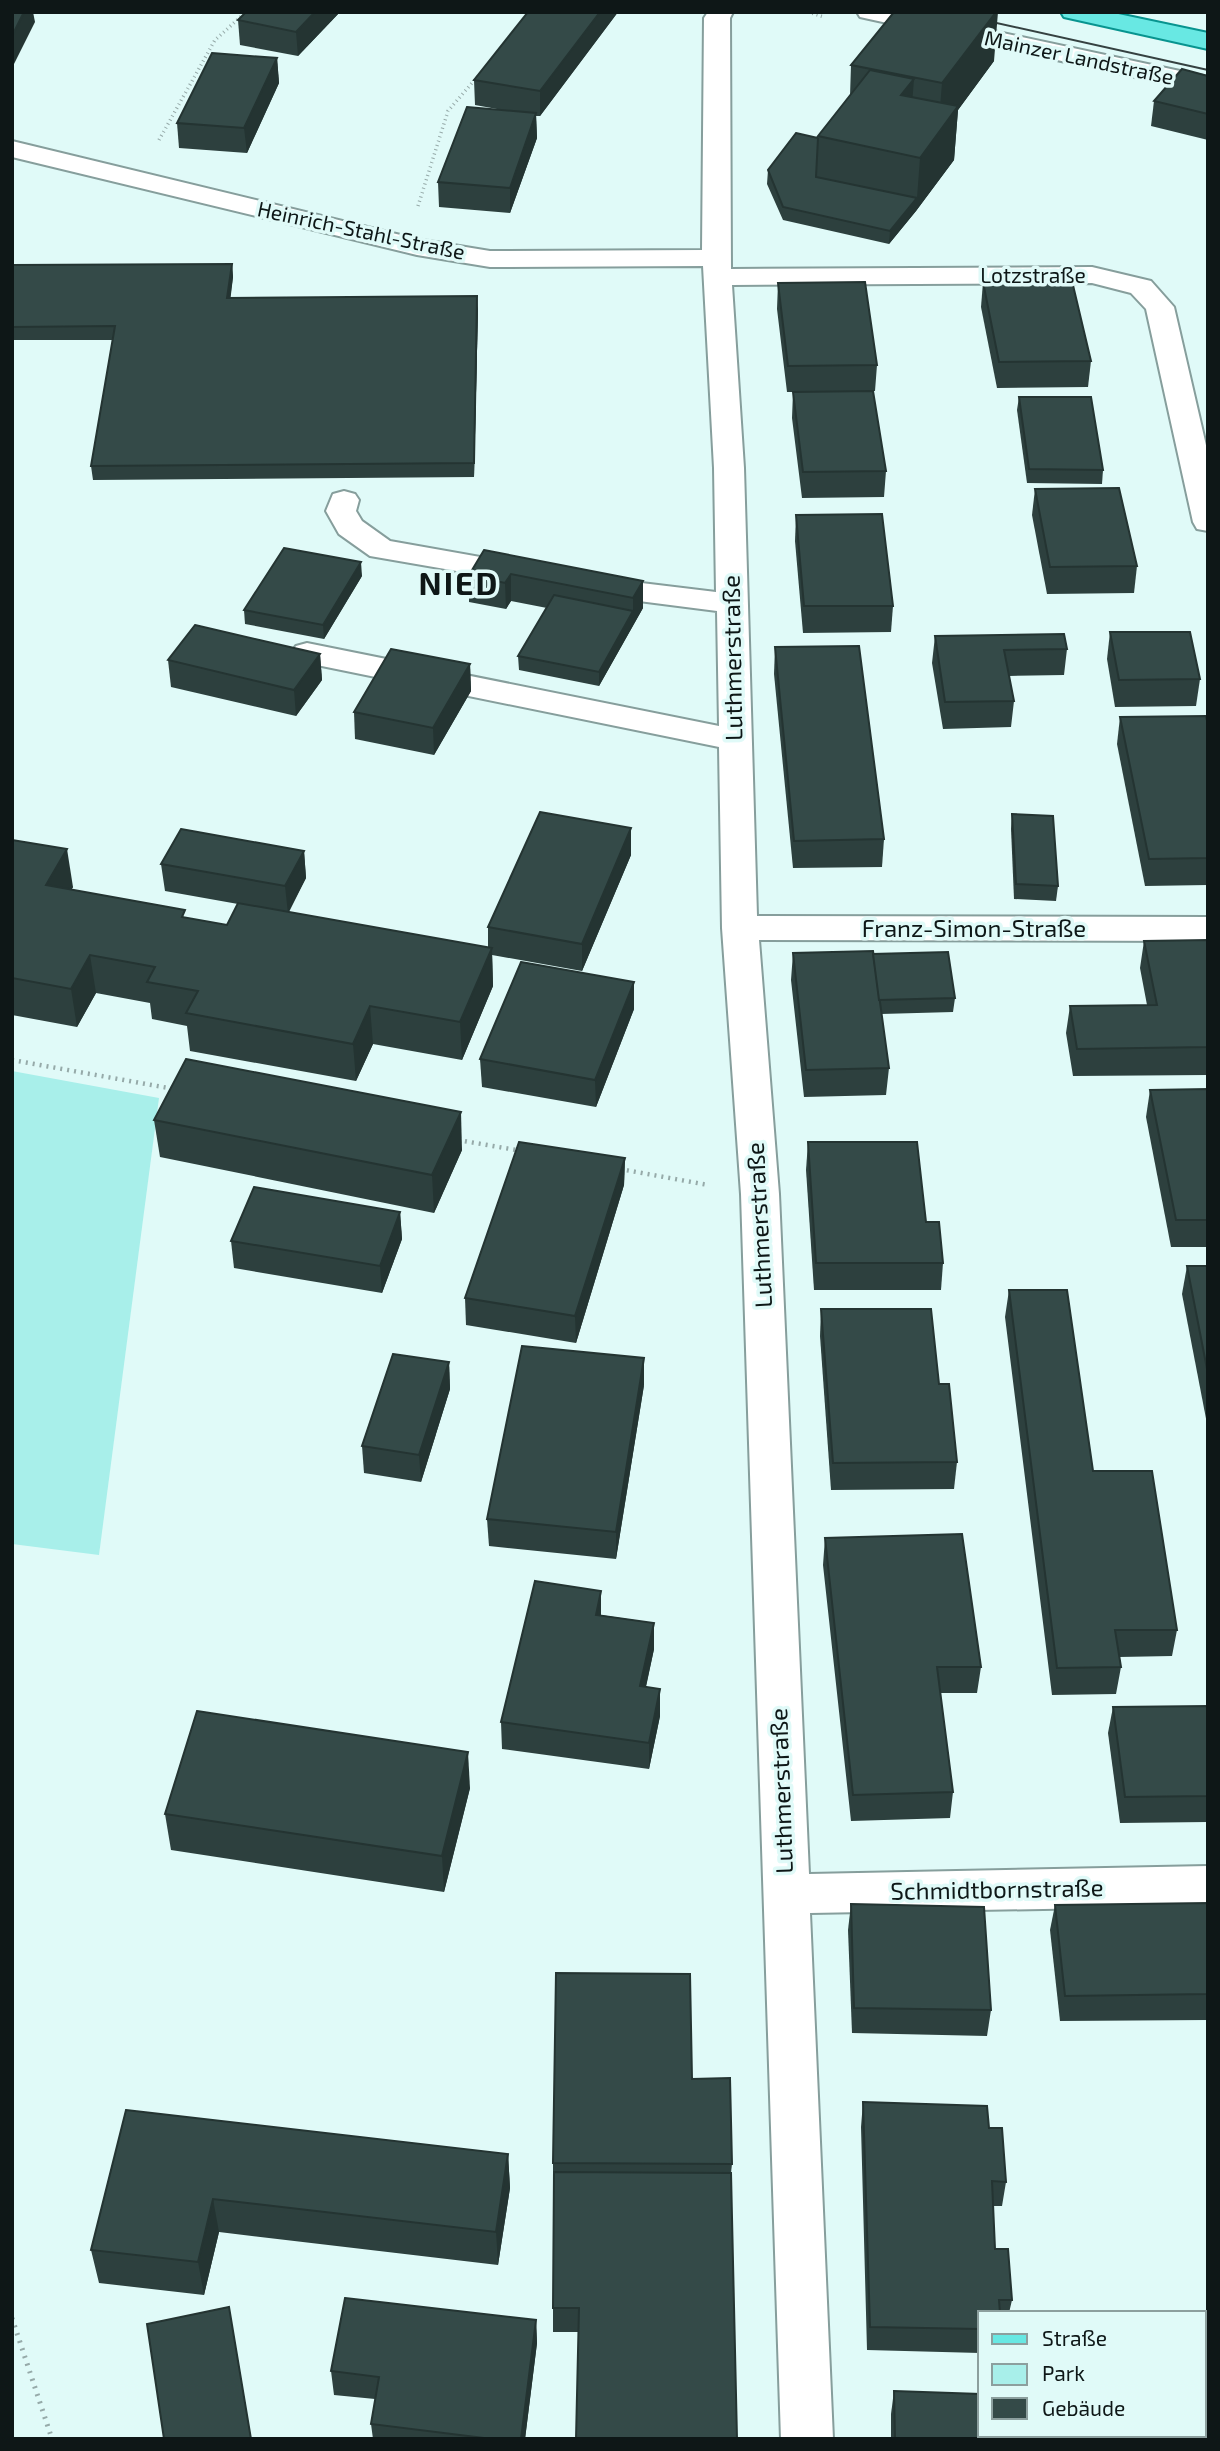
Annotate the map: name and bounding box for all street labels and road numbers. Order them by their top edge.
street label: Mainzer Landstraße [983,24,1176,89]
street label: Heinrich-Stahl-Straße [255,195,467,264]
street label: Lotzstraße [980,262,1086,287]
street label: Luthmerstraße [716,575,747,741]
street label: Franz-Simon-Straße [862,913,1086,942]
street label: Luthmerstraße [740,1141,777,1309]
street label: Luthmerstraße [763,1708,798,1874]
street label: Schmidtbornstraße [890,1872,1104,1905]

